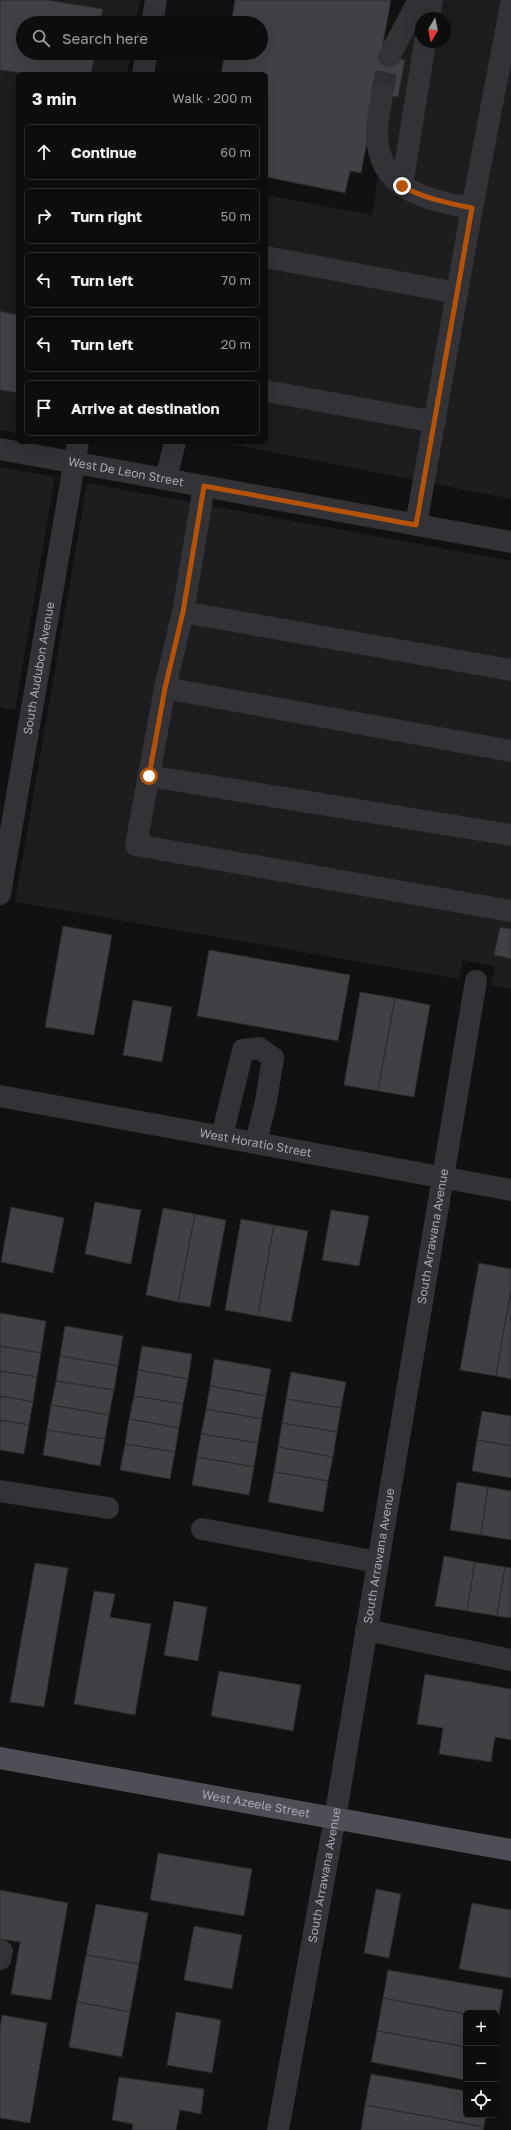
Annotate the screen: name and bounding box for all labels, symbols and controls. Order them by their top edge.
north arrow [415,12,451,48]
search box [16,16,268,60]
icon: search [30,27,52,49]
text: Search here [62,29,148,47]
text: 3 min [32,88,76,109]
text: Walk · 200 m [172,90,252,106]
icon: ahead [33,141,55,163]
text: Continue [71,143,137,161]
text: 60 m [220,144,251,160]
route end [393,177,411,195]
icon: right [33,205,55,227]
text: Turn right [71,207,142,225]
text: 50 m [221,208,251,224]
icon: left [33,269,55,291]
text: Turn left [71,271,133,289]
text: 70 m [221,272,251,288]
icon: left [33,333,55,355]
text: Turn left [71,335,133,353]
text: 20 m [221,336,251,352]
icon: arrive [33,397,55,419]
text: Arrive at destination [71,399,220,417]
street label: West De Leon Street [67,454,185,489]
street label: South Audubon Avenue [20,601,57,736]
route start [140,767,158,785]
street label: West Horatio Street [199,1125,313,1160]
street label: South Arrawana Avenue [414,1167,451,1305]
street label: South Arrawana Avenue [360,1487,397,1625]
street label: West Azeele Street [201,1786,311,1821]
street label: South Arrawana Avenue [304,1806,344,1944]
map controls [463,2010,499,2118]
button: + [463,2010,499,2046]
button: − [463,2046,499,2082]
button: locate [463,2082,499,2118]

